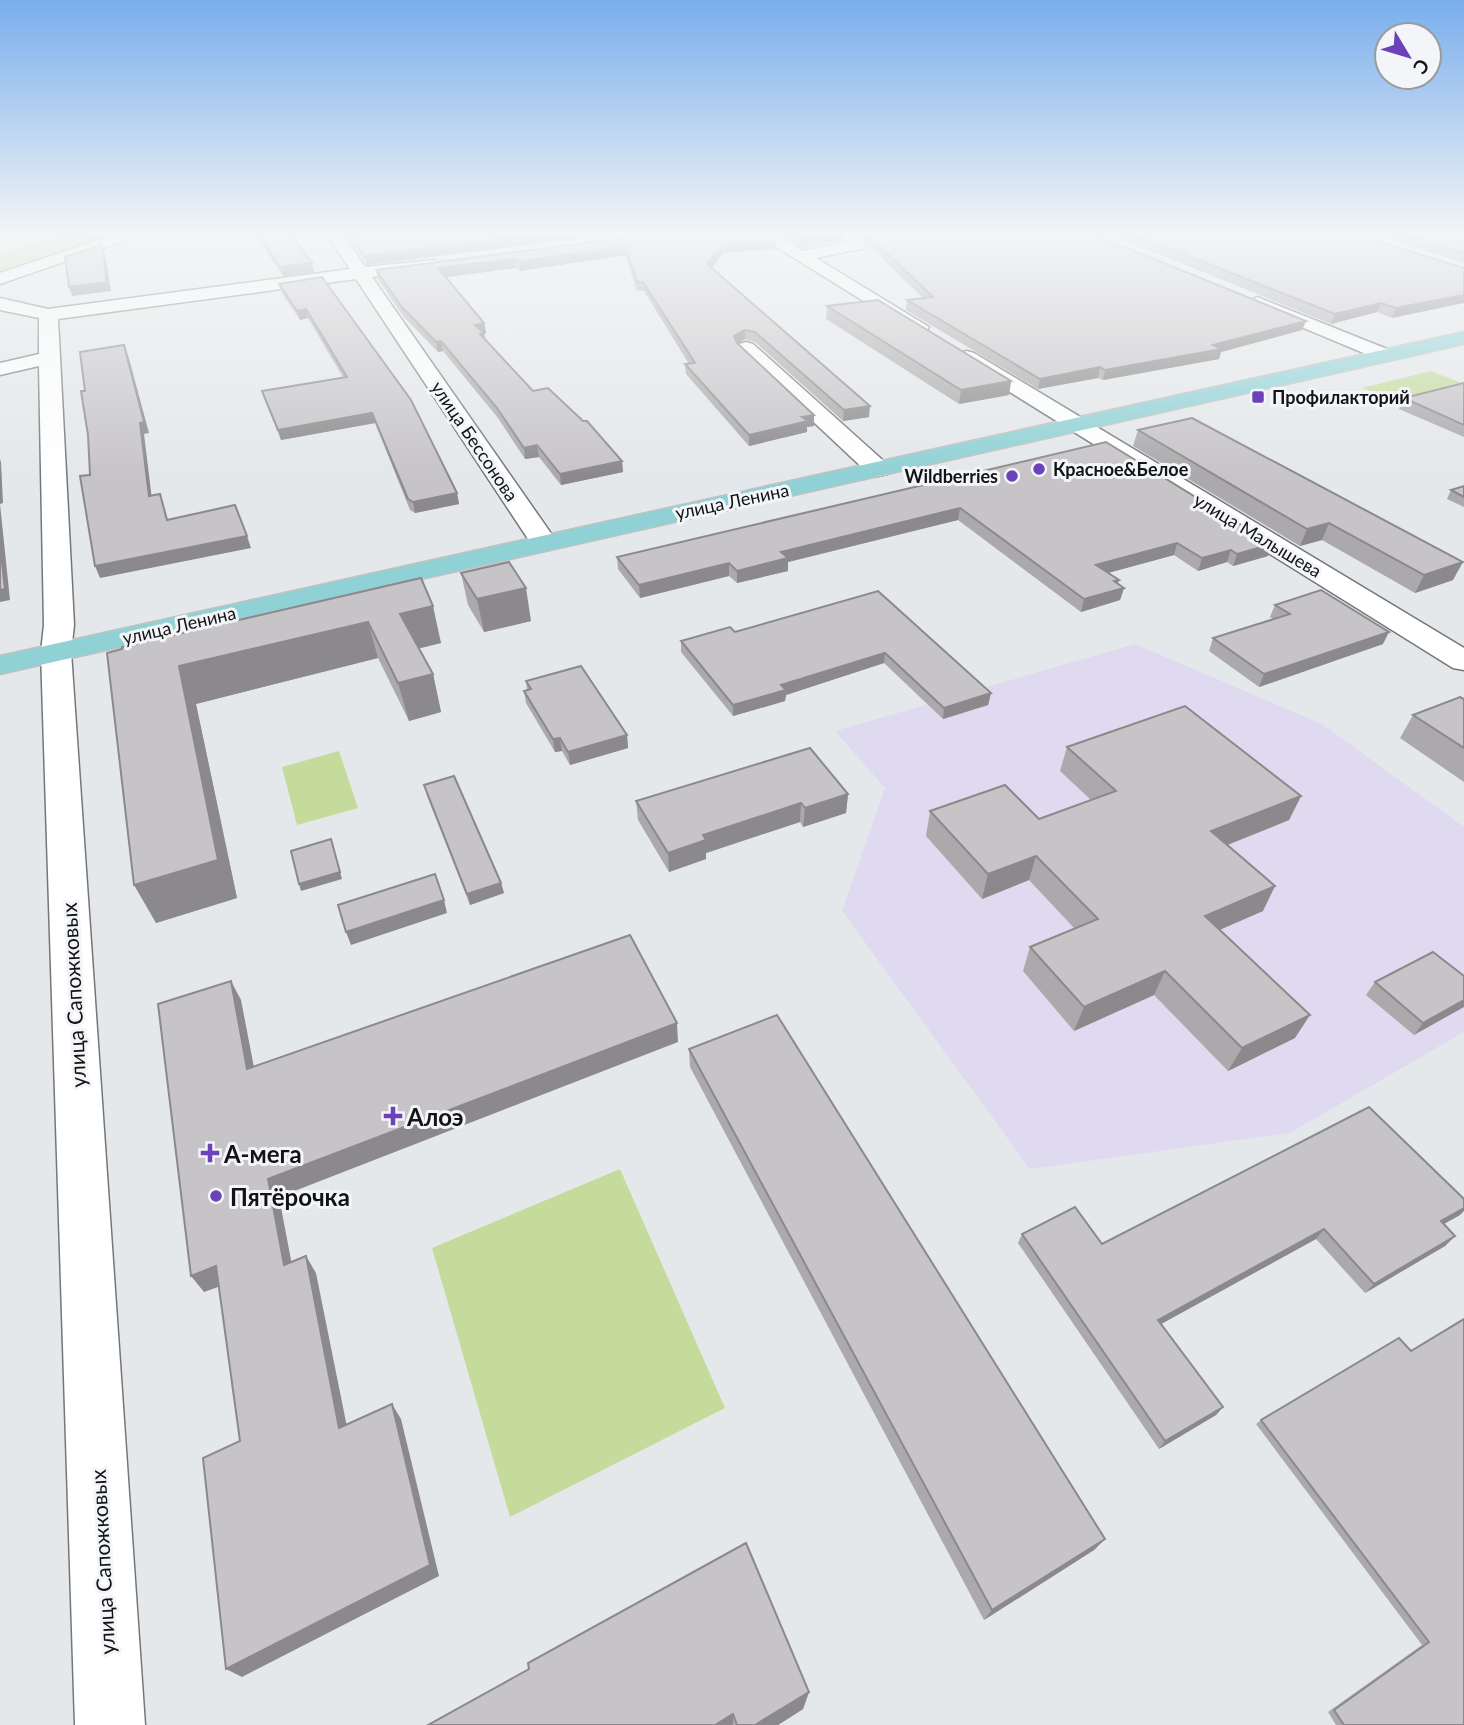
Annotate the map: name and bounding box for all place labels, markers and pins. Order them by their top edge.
place label: Профилакторий [1272,386,1410,408]
marker: Профилакторий [1250,389,1266,405]
place label: Красное&Белое [1053,458,1189,480]
marker: Красное&Белое [1031,461,1047,477]
place label: Wildberries [905,465,998,487]
marker: Wildberries [1004,468,1020,484]
place label: Алоэ [406,1102,464,1131]
marker: Алоэ [385,1108,401,1124]
place label: А-мега [223,1139,302,1168]
marker: А-мега [202,1145,218,1161]
place label: Пятёрочка [230,1182,350,1211]
marker: Пятёрочка [208,1188,224,1204]

